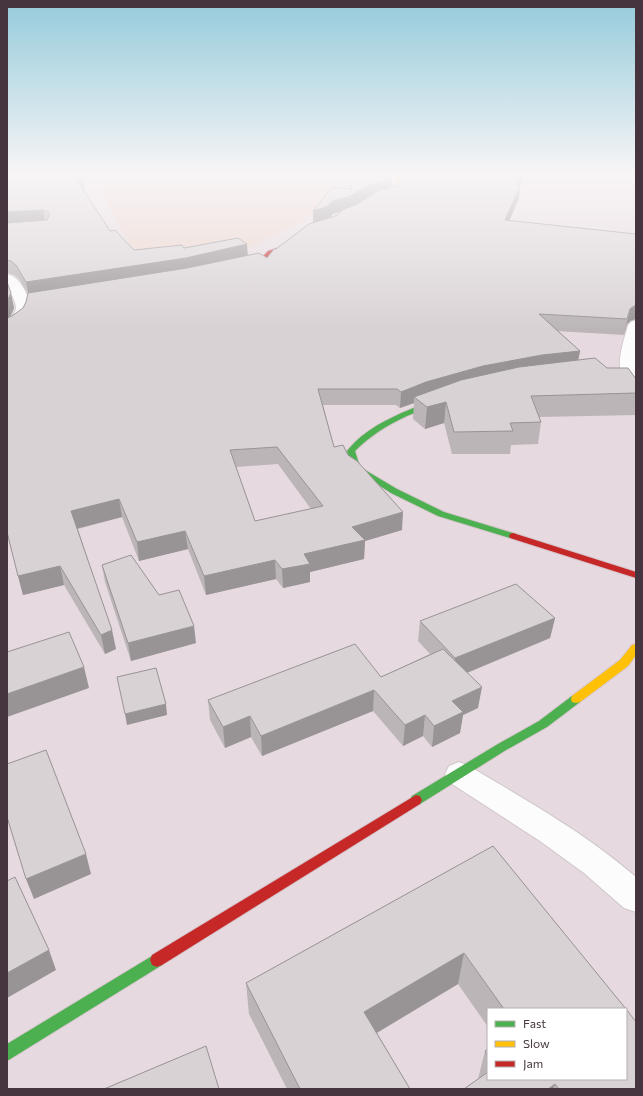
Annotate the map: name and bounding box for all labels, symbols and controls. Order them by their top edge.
legend [487,1008,627,1080]
text: Fast [523,1016,546,1030]
text: Slow [523,1036,550,1050]
text: Jam [523,1056,543,1071]

